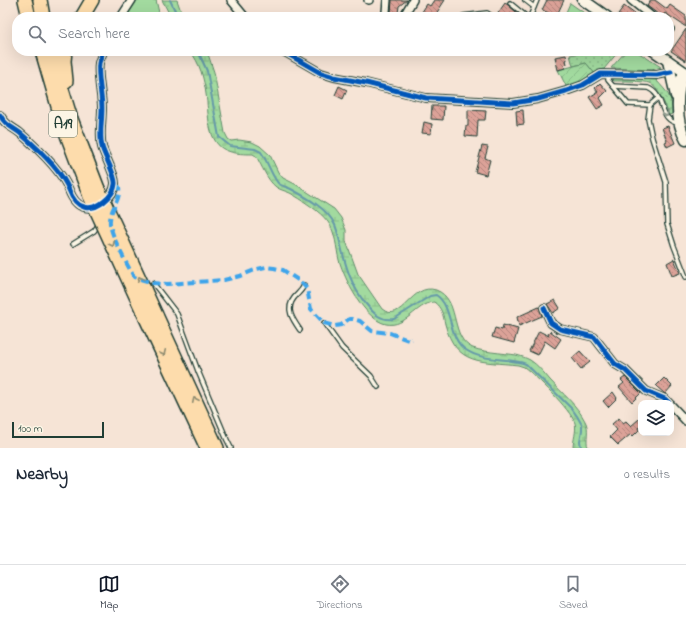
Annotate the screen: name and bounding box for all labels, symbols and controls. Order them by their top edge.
search box [12,12,674,56]
icon: search [26,23,48,45]
text: Search here [58,23,130,45]
one-way arrow [661,110,669,117]
road number: A19 [49,111,77,137]
one-way arrow [107,240,115,247]
one-way arrow [137,276,145,284]
one-way arrow [158,349,166,357]
one-way arrow [192,397,200,404]
map controls [638,400,674,436]
button: layers [638,400,674,436]
scale bar [12,420,104,439]
text: 100 m [18,421,42,437]
text: Nearby [16,462,68,487]
text: 0 results [624,465,670,484]
tab: Map [98,573,120,613]
tab: Directions [317,573,363,613]
tab: Saved [559,573,588,613]

